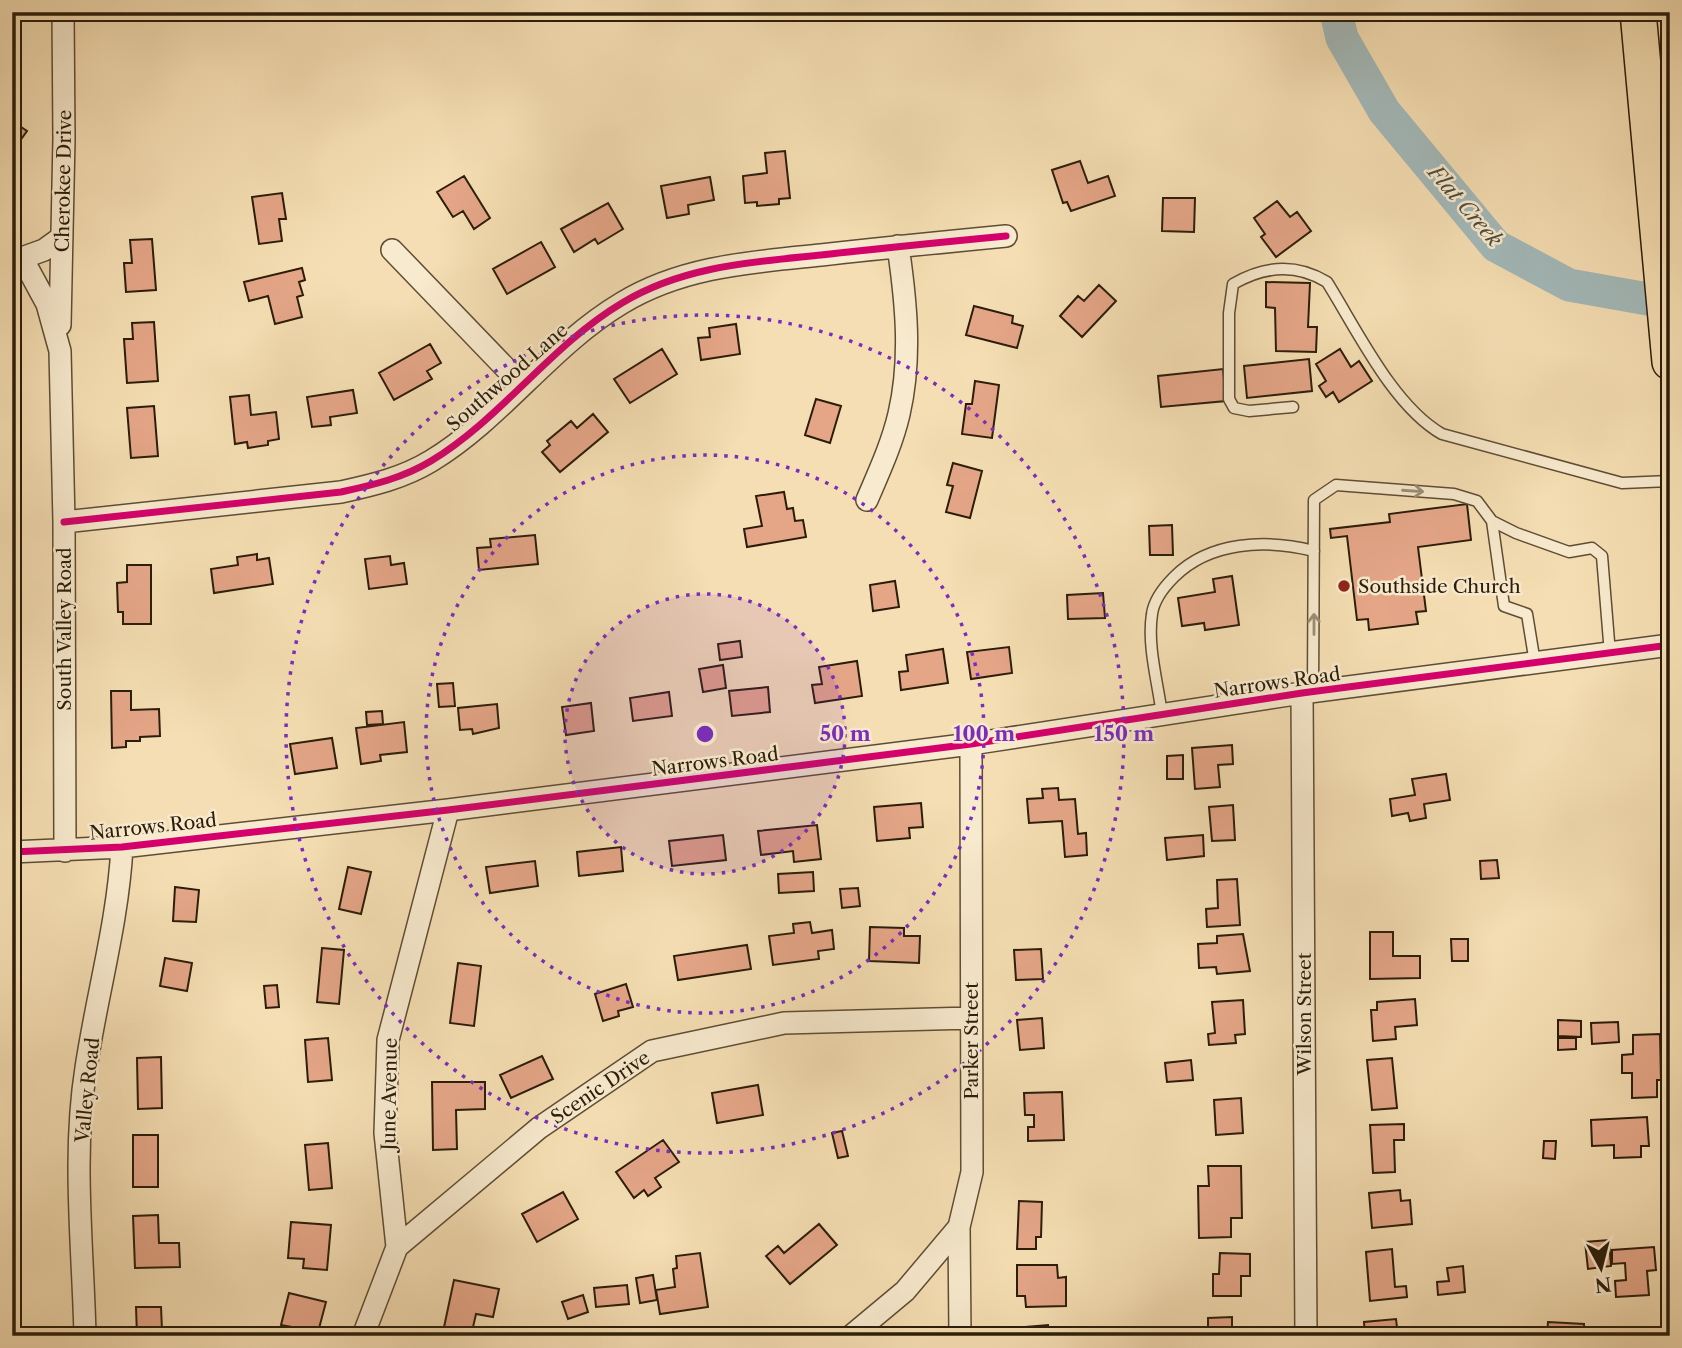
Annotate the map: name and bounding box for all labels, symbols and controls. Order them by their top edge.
street label: Cherokee Drive [51,110,76,252]
water label: Flat Creek [1422,158,1508,251]
street label: Southwood Lane [442,319,573,436]
one-way arrow [1402,485,1424,498]
street label: South Valley Road [53,547,76,711]
place label: Southside Church [1358,575,1521,598]
marker: Southside Church [1336,578,1352,594]
one-way arrow [1307,612,1320,635]
street label: Narrows Road [1212,662,1342,703]
text: 50 m [819,721,871,746]
text: 100 m [953,721,1015,746]
text: 150 m [1094,721,1154,746]
centre of rings [693,722,717,746]
street label: Narrows Road [650,742,780,781]
street label: Narrows Road [88,808,218,845]
street label: Wilson Street [1293,952,1316,1076]
street label: Parker Street [960,982,983,1100]
street label: Valley Road [70,1036,104,1145]
street label: June Avenue [377,1038,402,1154]
street label: Scenic Drive [547,1046,654,1129]
north arrow [1566,1232,1636,1302]
text: N [1593,1272,1613,1297]

